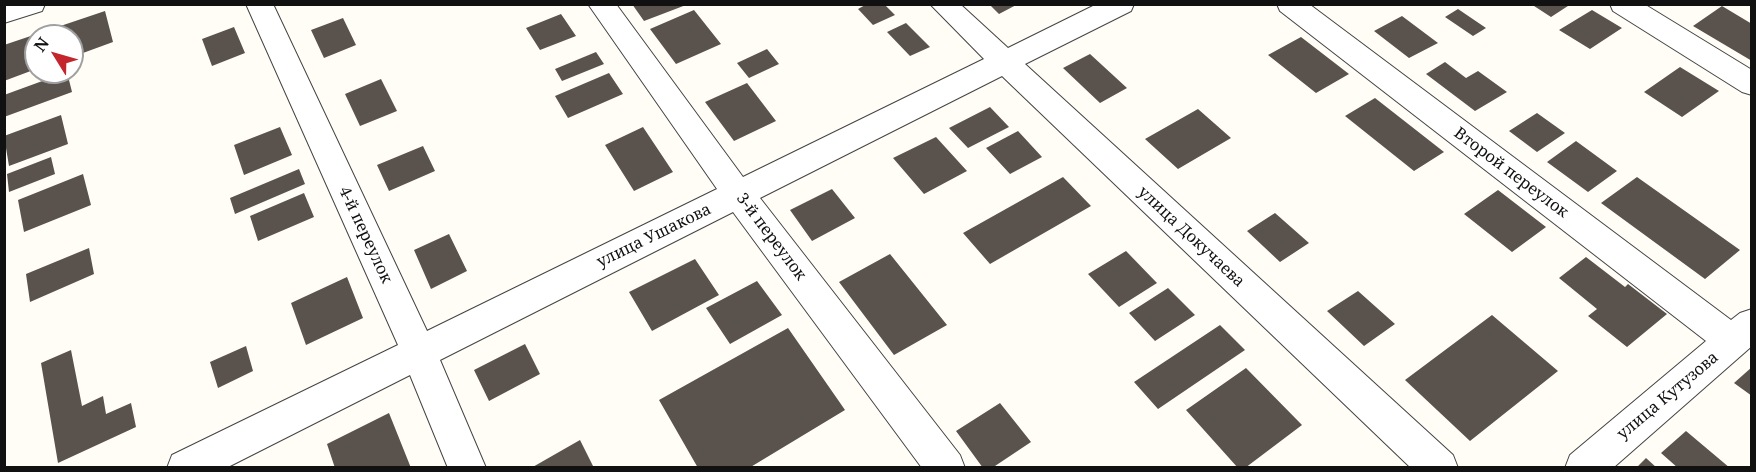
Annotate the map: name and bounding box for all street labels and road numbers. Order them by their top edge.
street label: Второй переулок [1450,124,1572,222]
street label: улица Докучаева [1134,183,1248,291]
street label: 4-й переулок [334,184,396,286]
street label: 3-й переулок [732,190,810,284]
street label: улица Ушакова [594,200,714,272]
street label: улица Кутузова [1613,348,1723,444]

